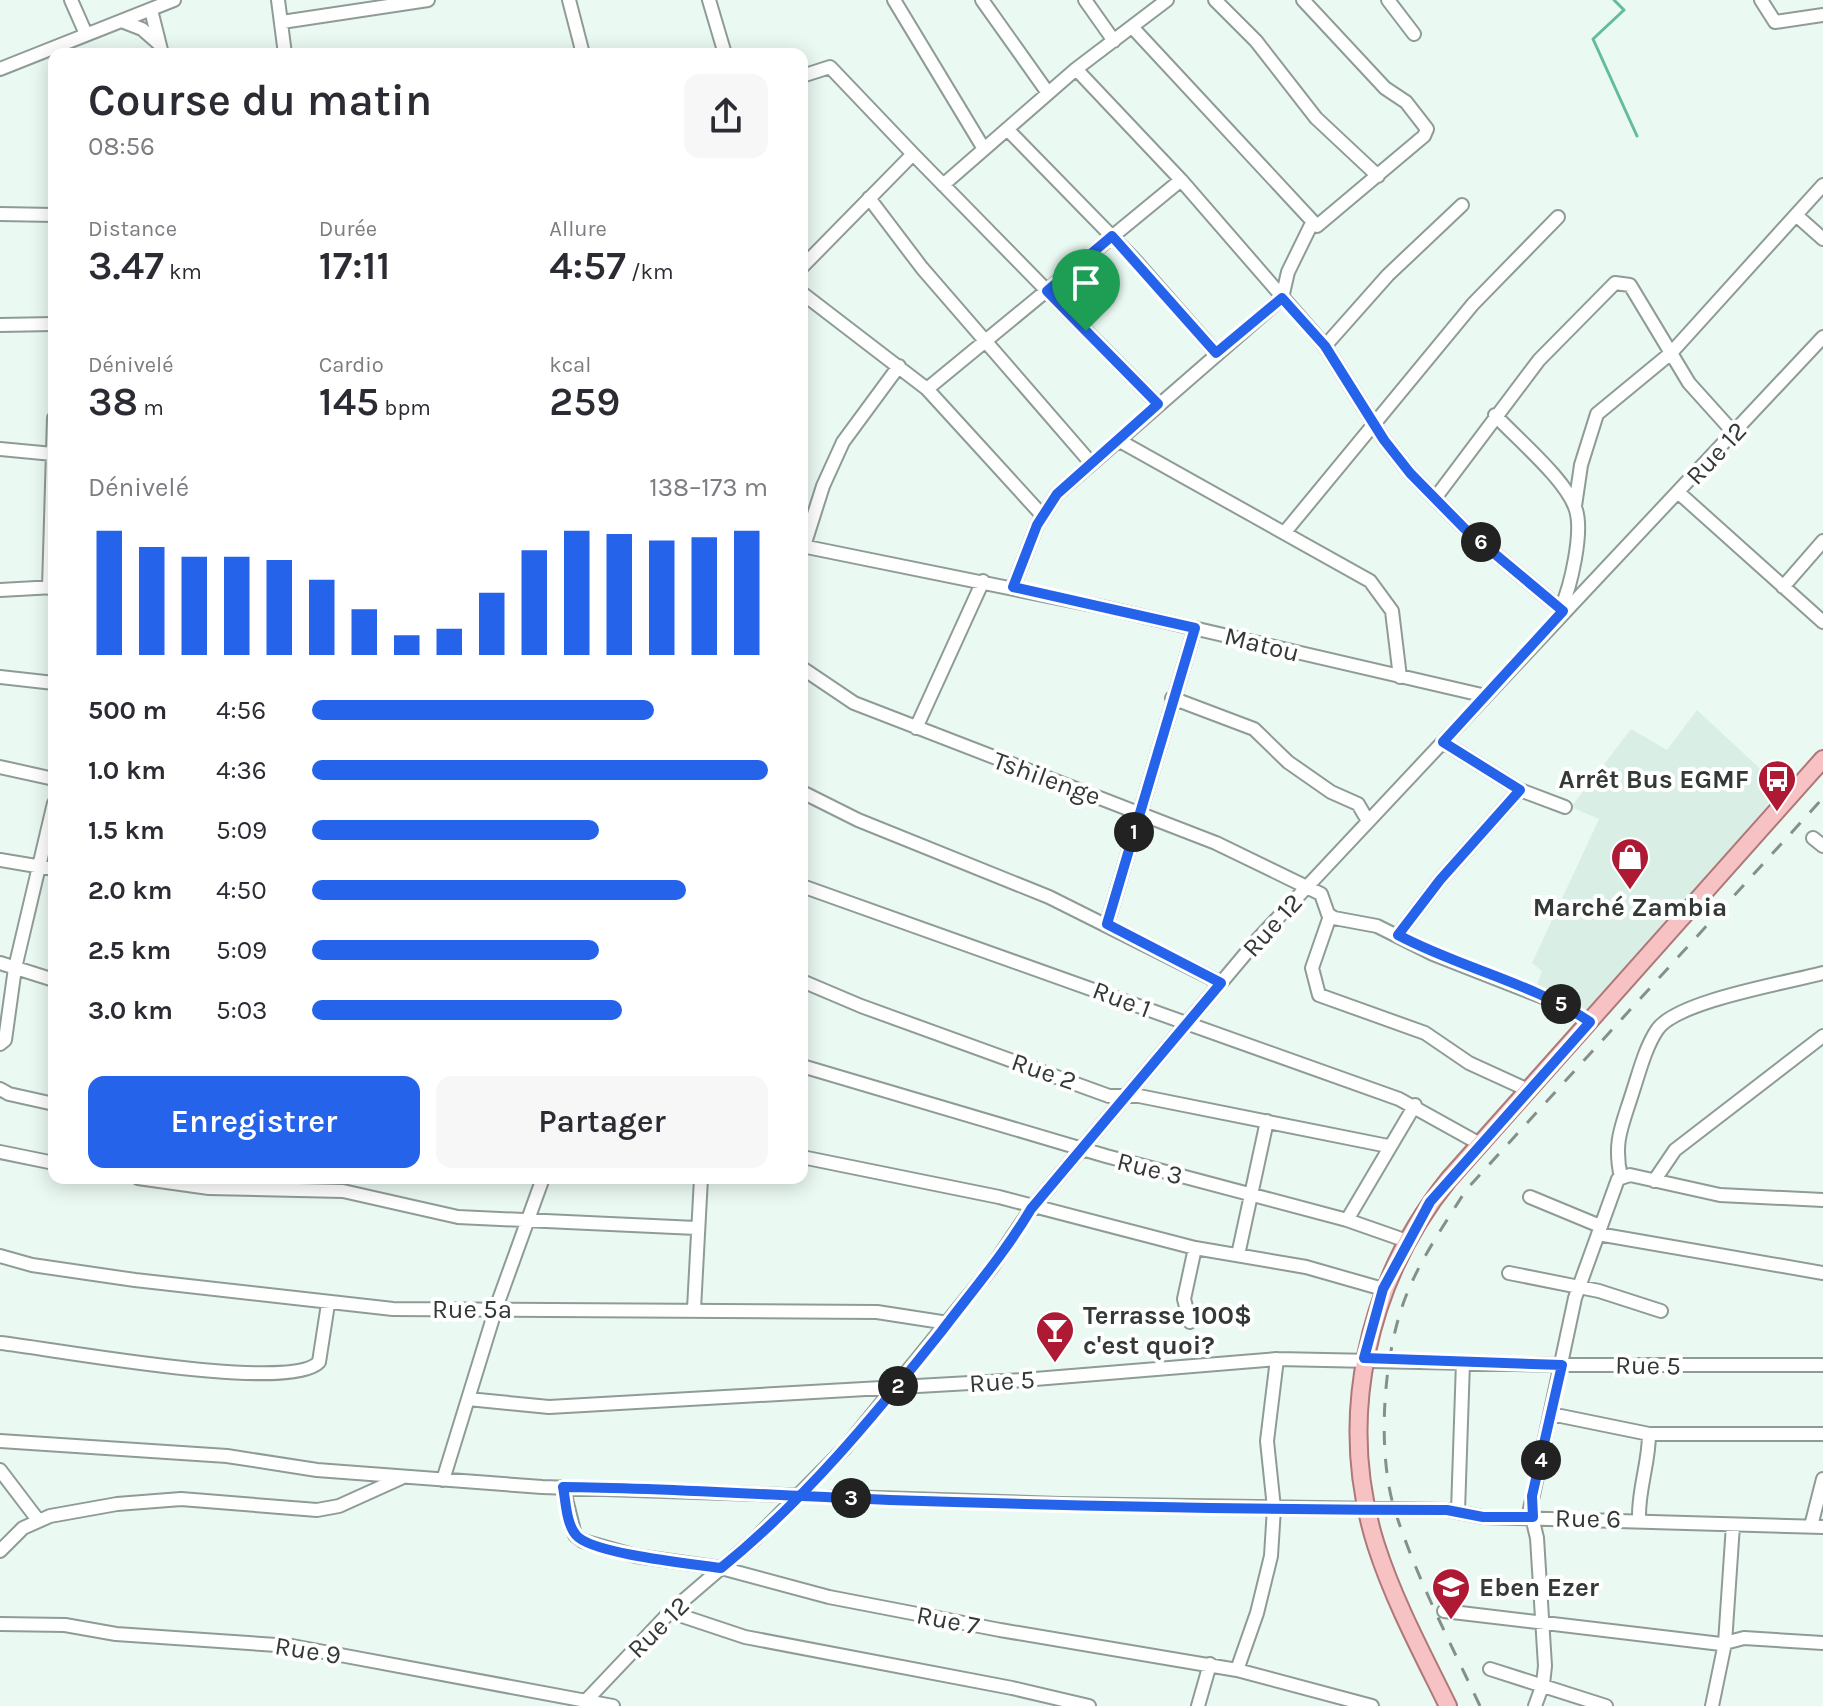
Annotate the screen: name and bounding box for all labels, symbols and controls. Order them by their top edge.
button: share [684,74,768,158]
text: Course du matin [88,75,432,126]
text: 08:56 [88,131,155,162]
text: Distance [88,216,177,242]
text: Durée [319,216,377,242]
text: Allure [549,216,607,242]
text: 3.47 [88,242,164,289]
text: 17:11 [319,242,391,289]
text: 4:57 [549,242,626,289]
pin [1052,249,1120,331]
text: km [164,259,202,285]
text: /km [626,259,673,285]
icon: arrive [1064,261,1108,305]
text: Dénivelé [88,352,173,378]
text: Cardio [319,352,384,378]
text: kcal [549,352,591,378]
text: 38 [88,378,138,425]
text: 145 [319,378,379,425]
text: 259 [549,378,620,425]
text: m [138,395,164,421]
text: bpm [379,395,431,421]
street label: Rue 12 [1680,415,1753,491]
text: Dénivelé [88,472,189,503]
text: 138–173 m [649,472,768,503]
pin: 6 [1461,522,1501,562]
text: 6 [1474,529,1488,555]
street label: Matou [1221,620,1303,669]
text: 500 m [88,695,167,726]
text: 4:56 [216,695,266,726]
street label: Tshilenge [989,745,1105,812]
text: 1.0 km [88,755,166,786]
text: 4:36 [216,755,267,786]
bus stop icon: Arrêt Bus EGMF [1756,758,1798,813]
place label: Arrêt Bus EGMF [1558,764,1749,795]
pin: 1 [1114,812,1154,852]
text: 1.5 km [88,815,165,846]
text: 5:09 [216,815,267,846]
text: 1 [1130,819,1138,845]
shop icon: Marché Zambia [1609,836,1651,891]
text: 2.0 km [88,875,172,906]
text: 4:50 [216,875,267,906]
street label: Rue 12 [1236,887,1309,964]
place label: Marché Zambia [1533,892,1727,923]
text: 2.5 km [88,935,171,966]
text: 5:09 [216,935,267,966]
street label: Rue 1 [1088,974,1155,1025]
pin: 5 [1541,984,1581,1024]
text: 5 [1555,991,1567,1017]
text: 3.0 km [88,995,173,1026]
text: 5:03 [216,995,267,1026]
street label: Rue 2 [1007,1046,1080,1097]
button: Enregistrer [88,1076,420,1168]
button: Partager [436,1076,768,1168]
street label: Rue 3 [1114,1145,1186,1192]
street label: Rue 5a [432,1294,512,1325]
place label: Terrasse 100$ c'est quoi? [1083,1300,1252,1361]
bar icon: Terrasse 100$ c'est quoi? [1034,1309,1076,1364]
street label: Rue 5 [1615,1349,1681,1382]
street label: Rue 5 [968,1364,1036,1399]
pin: 2 [878,1366,918,1406]
text: 2 [891,1373,905,1399]
pin: 4 [1521,1440,1561,1480]
text: 4 [1534,1447,1548,1473]
pin: 3 [831,1478,871,1518]
text: 3 [844,1485,858,1511]
street label: Rue 6 [1555,1502,1621,1535]
school or university icon: Eben Ezer [1430,1566,1472,1621]
place label: Eben Ezer [1479,1572,1600,1603]
street label: Rue 12 [621,1590,696,1665]
street label: Rue 7 [914,1599,982,1642]
street label: Rue 9 [273,1630,343,1671]

